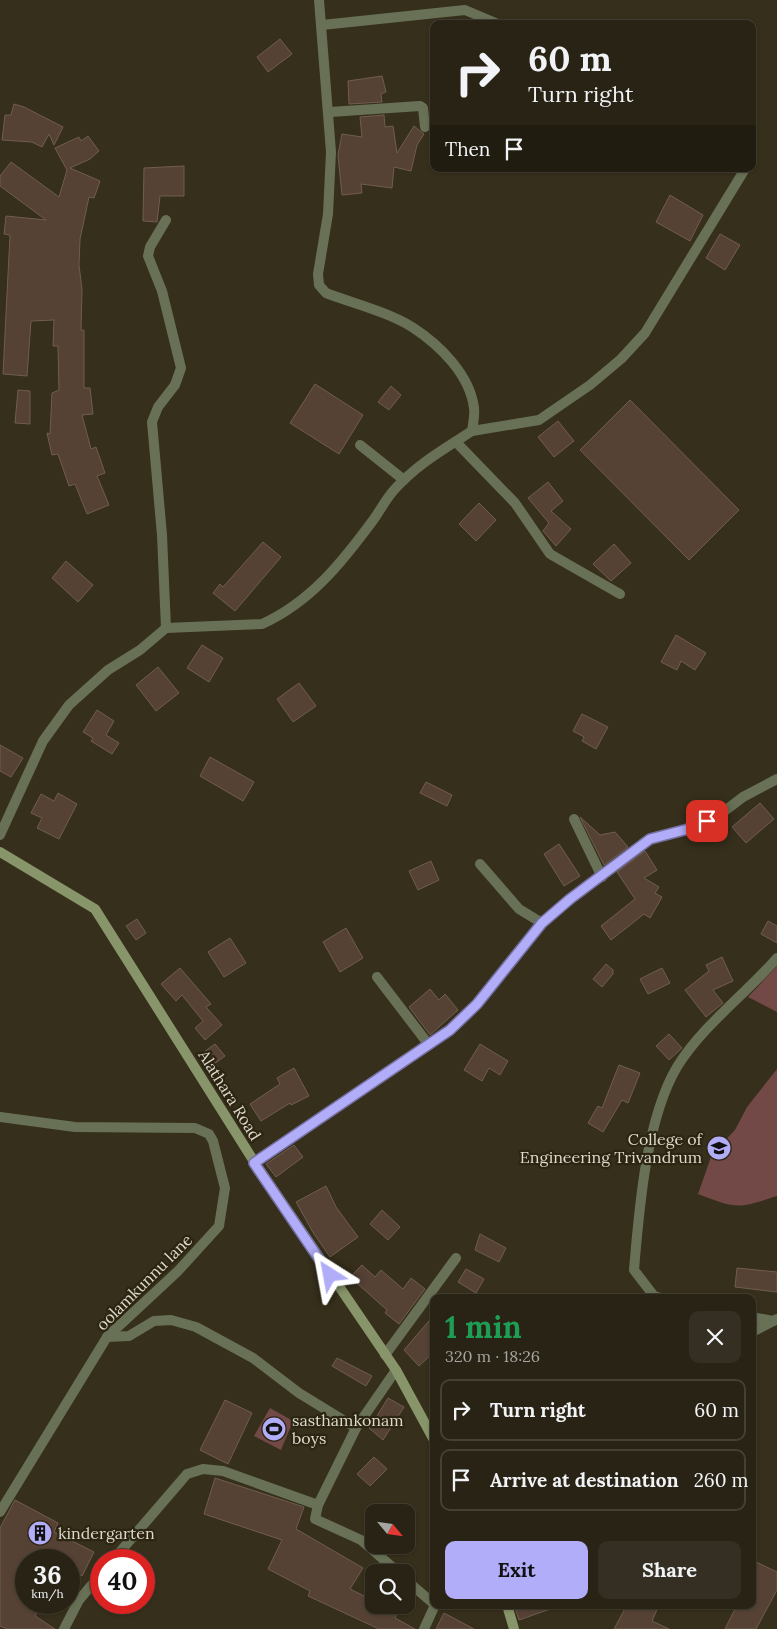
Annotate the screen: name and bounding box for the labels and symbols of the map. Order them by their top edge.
pin [686,800,728,842]
street label: Alathara Road [194,1045,266,1144]
place label: College of Engineering Trivandrum [520,1129,704,1167]
school or university icon: College of Engineering Trivandrum [706,1135,732,1161]
street label: oolamkunnu lane [92,1229,197,1334]
position arrow [303,1248,355,1300]
place label: sasthamkonam boys [292,1410,404,1448]
sports icon: sasthamkonam boys [261,1416,287,1442]
north arrow [365,1504,415,1554]
building icon: kindergarten [27,1520,53,1546]
place label: kindergarten [58,1523,155,1543]
speed limit sign: 40 [90,1549,155,1614]

